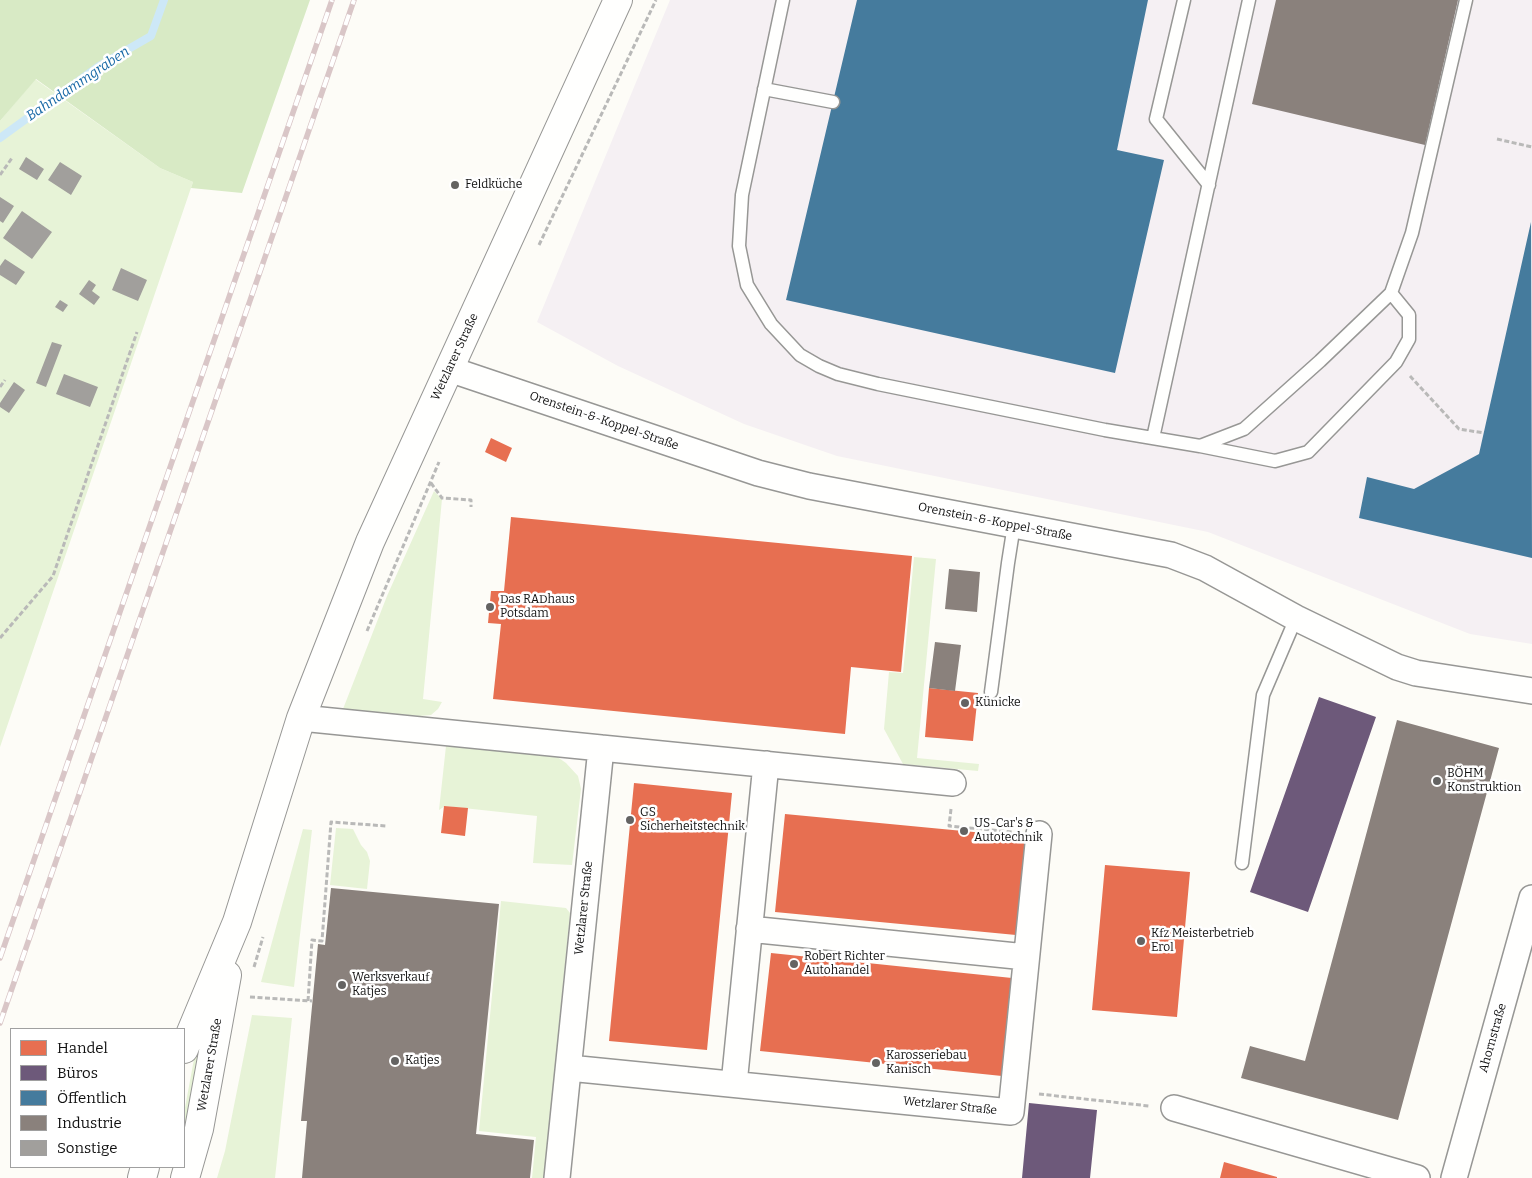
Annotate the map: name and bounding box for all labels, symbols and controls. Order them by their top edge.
water label: Bahndammgraben [23,43,133,125]
place label: Feldküche [465,178,522,192]
marker: Feldküche [449,179,461,191]
street label: Wetzlarer Straße [429,311,481,403]
street label: Orenstein-&-Koppel-Straße [528,389,680,453]
street label: Orenstein-&-Koppel-Straße [917,500,1073,544]
place label: Das RADhaus Potsdam [500,593,575,621]
marker: Das RADhaus Potsdam [484,601,496,613]
place label: Künicke [975,696,1021,710]
marker: Künicke [959,697,971,709]
place label: BÖHM Konstruktion [1447,767,1521,795]
marker: BÖHM Konstruktion [1431,775,1443,787]
place label: GS Sicherheitstechnik [640,806,745,834]
marker: GS Sicherheitstechnik [624,814,636,826]
place label: US-Car's & Autotechnik [974,817,1043,845]
marker: US-Car's & Autotechnik [958,825,970,837]
street label: Wetzlarer Straße [572,860,596,956]
place label: Kfz Meisterbetrieb Erol [1151,927,1254,955]
marker: Kfz Meisterbetrieb Erol [1135,935,1147,947]
place label: Robert Richter Autohandel [804,950,885,978]
marker: Robert Richter Autohandel [788,958,800,970]
place label: Werksverkauf Katjes [352,971,429,999]
marker: Werksverkauf Katjes [336,979,348,991]
street label: Ahornstraße [1476,1002,1510,1074]
street label: Wetzlarer Straße [195,1017,225,1113]
legend [10,1028,185,1168]
text: Handel [57,1039,108,1057]
place label: Karosseriebau Kanisch [886,1049,967,1077]
place label: Katjes [405,1054,439,1068]
marker: Katjes [389,1055,401,1067]
marker: Karosseriebau Kanisch [870,1057,882,1069]
text: Büros [57,1064,98,1082]
text: Öffentlich [57,1089,127,1107]
street label: Wetzlarer Straße [902,1094,998,1118]
text: Industrie [57,1114,122,1132]
text: Sonstige [57,1139,117,1157]

